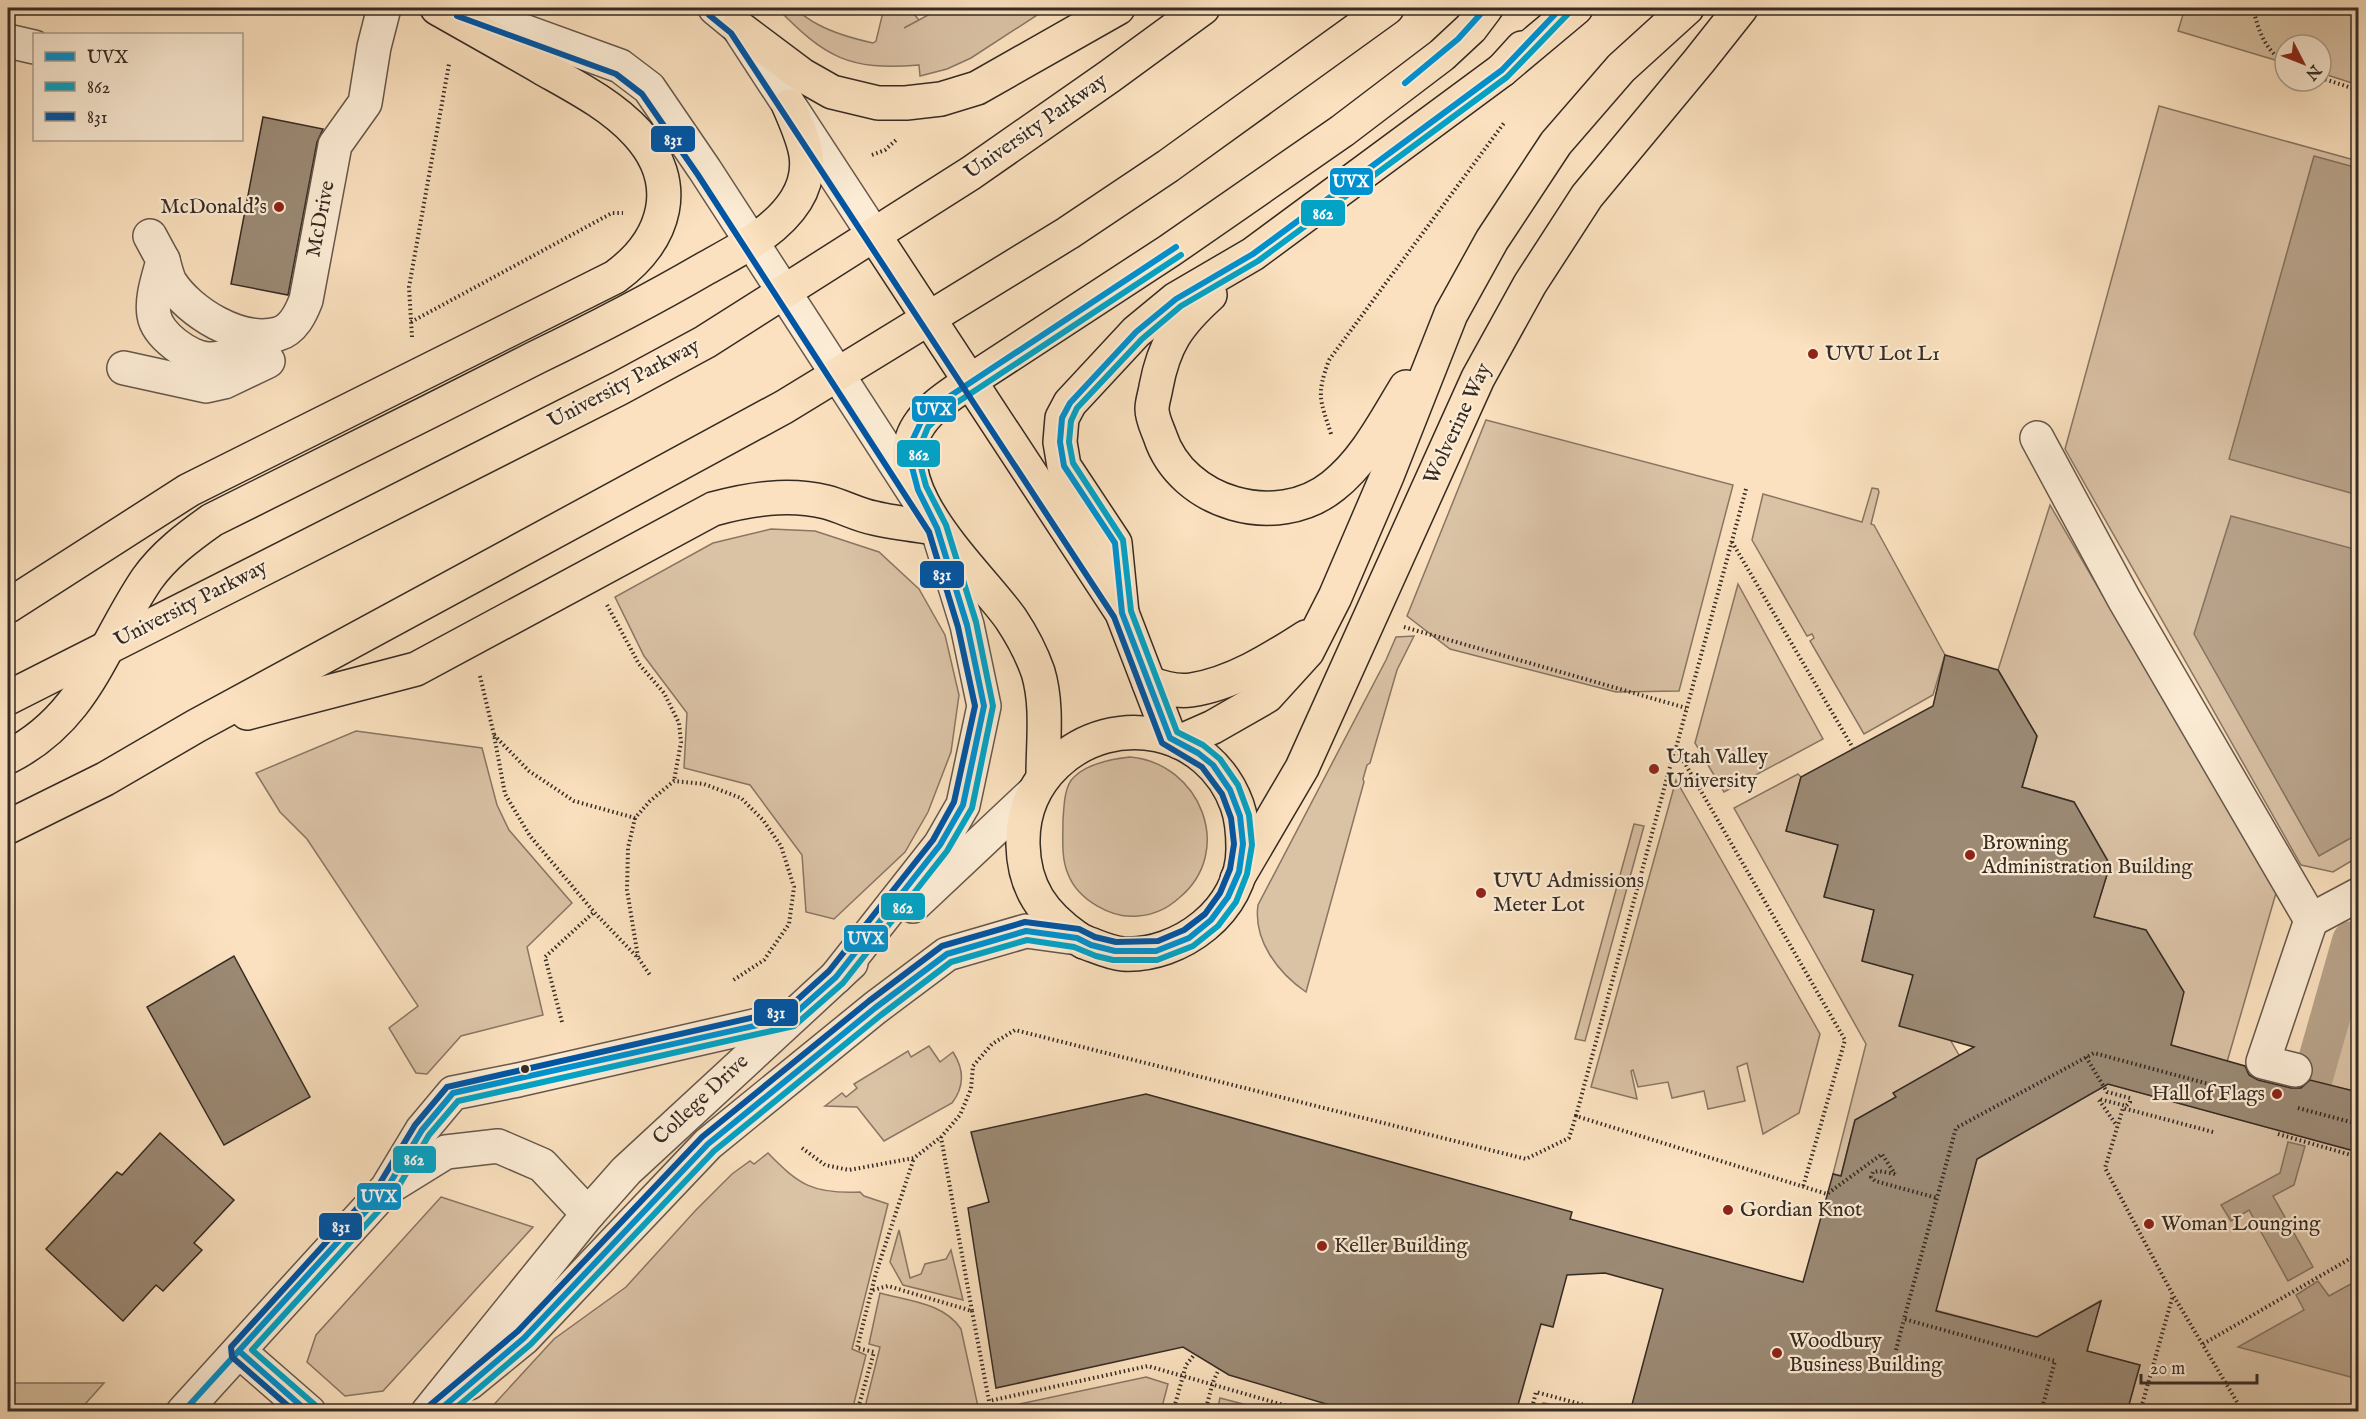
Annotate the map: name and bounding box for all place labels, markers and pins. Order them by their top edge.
place label: McDonald's [160,194,267,221]
marker: McDonald's [272,200,286,214]
place label: UVU Lot L1 [1825,341,1940,368]
marker: UVU Lot L1 [1806,347,1820,361]
place label: Utah Valley University [1666,744,1769,795]
marker: Utah Valley University [1647,762,1661,776]
place label: Browning Administration Building [1981,830,2193,881]
marker: Browning Administration Building [1963,848,1977,862]
place label: UVU Admissions Meter Lot [1493,868,1644,919]
marker: UVU Admissions Meter Lot [1474,886,1488,900]
unlabelled marker [519,1063,531,1075]
place label: Hall of Flags [2151,1081,2265,1108]
marker: Hall of Flags [2270,1087,2284,1101]
place label: Gordian Knot [1740,1197,1862,1224]
marker: Gordian Knot [1721,1203,1735,1217]
place label: Woman Lounging [2161,1211,2321,1238]
marker: Woman Lounging [2142,1217,2156,1231]
place label: Keller Building [1334,1233,1468,1260]
marker: Keller Building [1315,1239,1329,1253]
place label: Woodbury Business Building [1789,1328,1943,1379]
marker: Woodbury Business Building [1770,1346,1784,1360]

